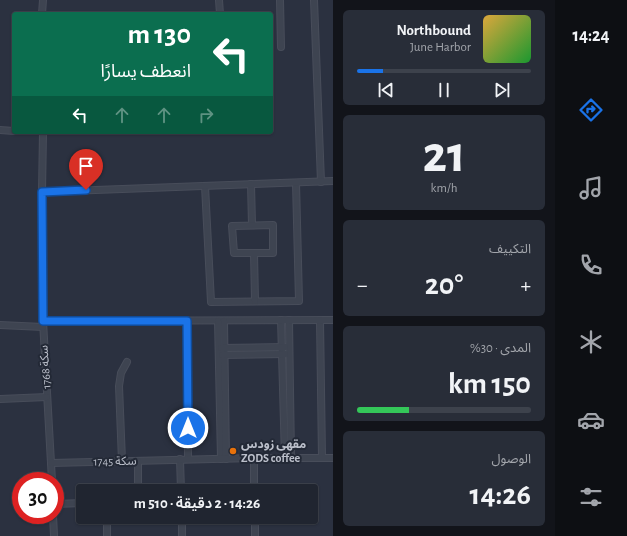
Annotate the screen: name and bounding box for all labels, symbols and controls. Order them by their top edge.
text: 130 m [127,21,191,49]
text: Northbound [396,23,471,38]
text: 14:24 [572,27,610,45]
icon: left [205,28,257,80]
text: June Harbor [410,41,471,54]
text: انعطف يسارًا [101,63,191,81]
icon: previous [375,79,397,101]
icon: pause [433,79,455,101]
icon: next [491,79,513,101]
icon: directions [577,96,605,124]
icon: left [69,104,91,126]
icon: ahead [111,104,133,126]
icon: ahead [153,104,175,126]
icon: right [195,104,217,126]
text: 21 [422,129,466,181]
pin [69,149,103,190]
icon: arrive [75,155,97,177]
icon: music [577,174,605,202]
text: km/h [431,182,457,195]
text: التكييف [489,243,531,256]
icon: phone [577,251,605,279]
text: 20° [425,270,463,300]
text: − [357,274,368,296]
text: + [520,274,531,296]
icon: climate [577,328,605,356]
text: المدى · 30% [470,342,531,355]
street label: سكة 1768 [37,345,53,389]
text: 150 km [448,369,531,399]
icon: car [577,406,605,434]
position arrow [167,407,209,449]
place label: مقهى زودس ZODS coffee [241,438,306,464]
marker: مقهى زودس ZODS coffee [228,446,238,456]
text: الوصول [491,453,531,466]
street label: سكة 1745 [93,455,137,467]
speed limit sign: 30 [12,472,64,524]
text: 14:26 [470,480,531,510]
icon: filters [577,483,605,511]
text: 14:26 · 2 دقيقة · 510 m [134,496,260,511]

